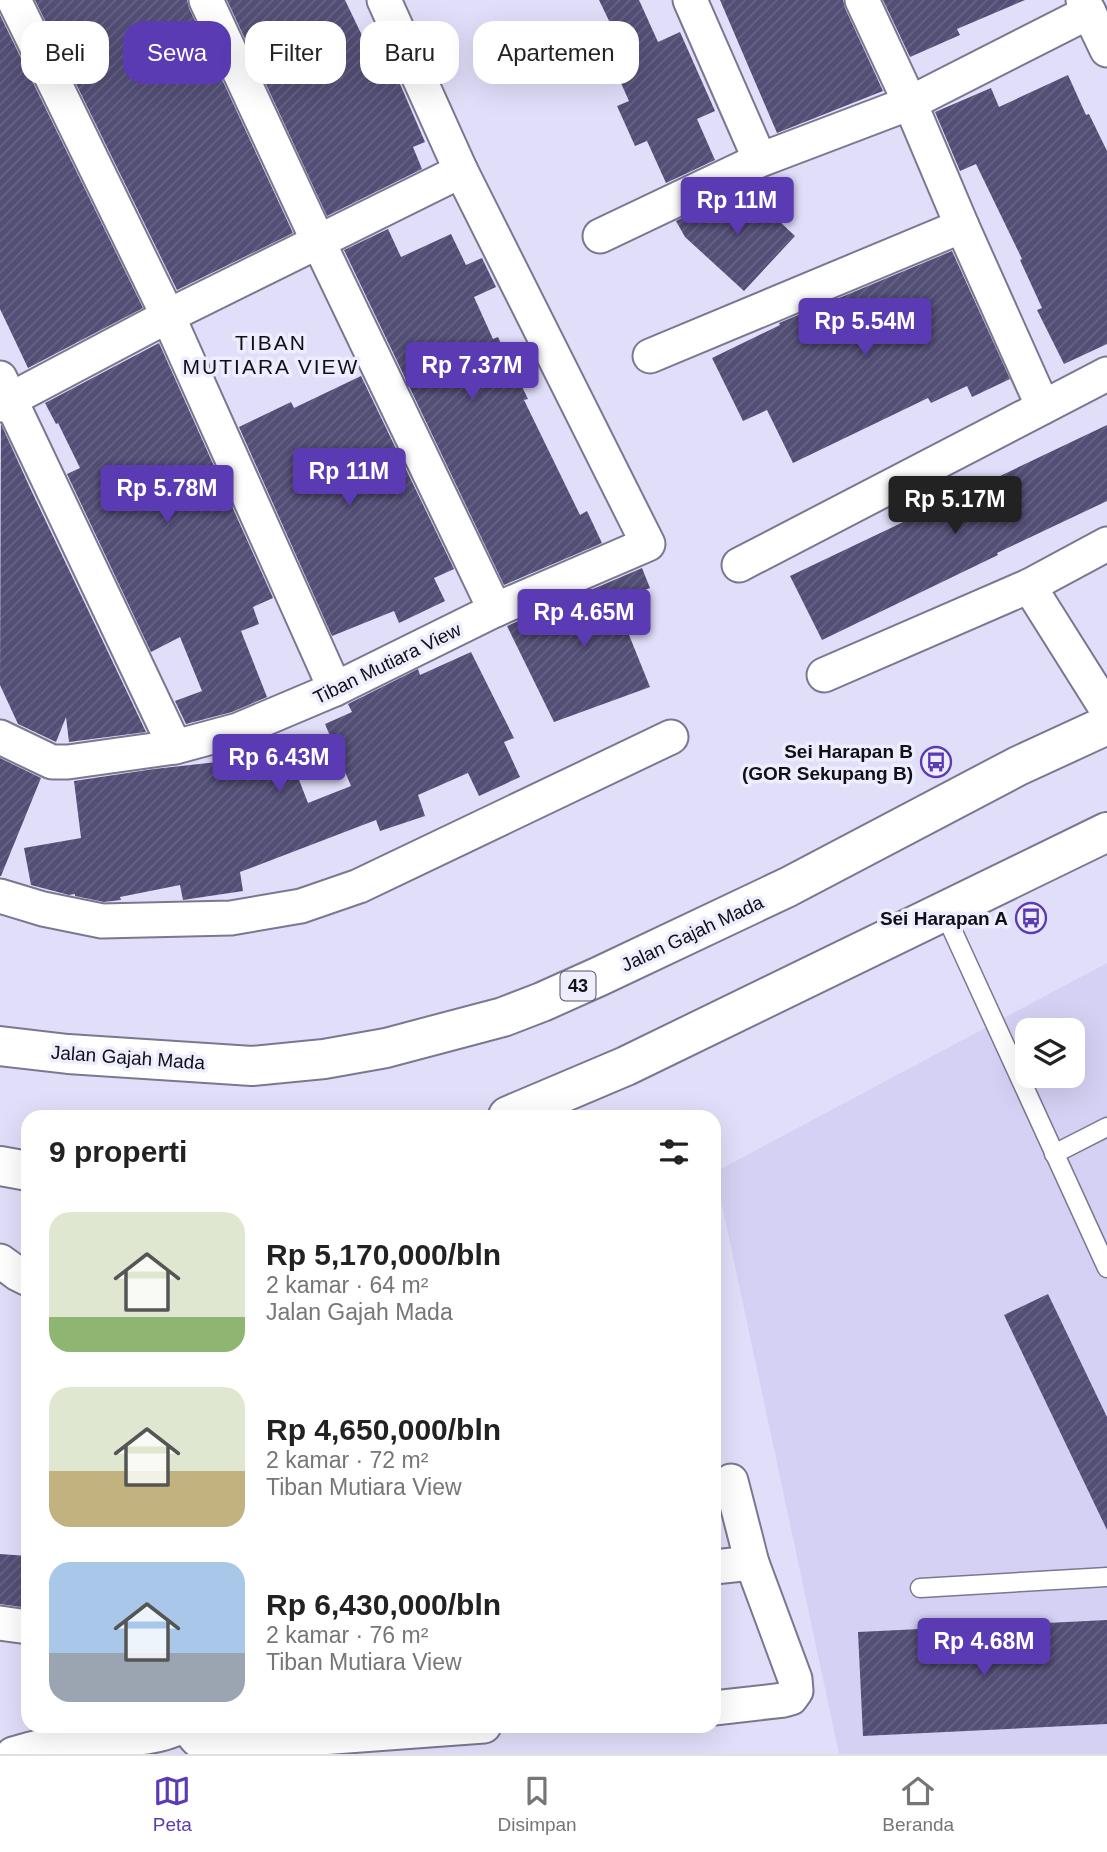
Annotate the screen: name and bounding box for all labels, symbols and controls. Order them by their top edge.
chip: Beli [21,21,109,84]
chip: Sewa [123,21,231,84]
chip: Filter [245,21,346,84]
chip: Baru [360,21,459,84]
chip: Apartemen [473,21,639,84]
pin: Rp 11M [680,177,794,237]
text: Rp 11M [697,187,777,213]
pin: Rp 5.54M [793,298,937,358]
text: Rp 5.54M [815,308,915,334]
district label: TIBAN MUTIARA VIEW [183,331,359,378]
pin: Rp 7.37M [400,342,544,402]
text: Rp 7.37M [422,352,522,378]
pin: Rp 11M [292,448,406,508]
text: Rp 11M [309,458,389,484]
pin: Rp 5.78M [95,466,239,525]
text: Rp 5.78M [117,475,217,501]
pin: Rp 5.17M [883,476,1027,536]
text: Rp 5.17M [905,486,1005,512]
pin: Rp 4.65M [512,590,656,649]
text: Rp 4.65M [534,599,634,625]
street label: Tiban Mutiara View [310,618,465,708]
pin: Rp 6.43M [207,734,351,794]
place label: Sei Harapan B (GOR Sekupang B) [742,741,913,784]
text: Rp 6.43M [229,744,329,770]
bus stop icon: Sei Harapan B (GOR Sekupang B) [919,745,953,779]
street label: Jalan Gajah Mada [618,891,767,976]
bus stop icon: Sei Harapan A [1014,901,1048,935]
place label: Sei Harapan A [880,908,1008,929]
road number: 43 [560,972,596,1001]
map controls [1015,1018,1085,1088]
button: layers [1015,1018,1085,1088]
street label: Jalan Gajah Mada [50,1042,206,1073]
icon: filters [655,1133,693,1171]
text: 9 properti [49,1135,187,1168]
text: Rp 5,170,000/bln [266,1238,501,1271]
icon: home [105,1240,189,1324]
text: 2 kamar · 64 m² [266,1272,428,1298]
text: Jalan Gajah Mada [266,1299,453,1325]
text: Rp 4,650,000/bln [266,1413,501,1446]
icon: home [105,1415,189,1499]
text: 2 kamar · 72 m² [266,1447,428,1473]
text: Tiban Mutiara View [266,1474,462,1500]
text: Rp 6,430,000/bln [266,1588,501,1621]
icon: home [105,1590,189,1674]
pin: Rp 4.68M [912,1618,1056,1678]
text: 2 kamar · 76 m² [266,1622,428,1648]
text: Rp 4.68M [934,1628,1034,1654]
text: Tiban Mutiara View [266,1649,462,1675]
tab: Peta [153,1772,192,1836]
tab: Disimpan [498,1772,577,1836]
tab: Beranda [882,1772,954,1836]

